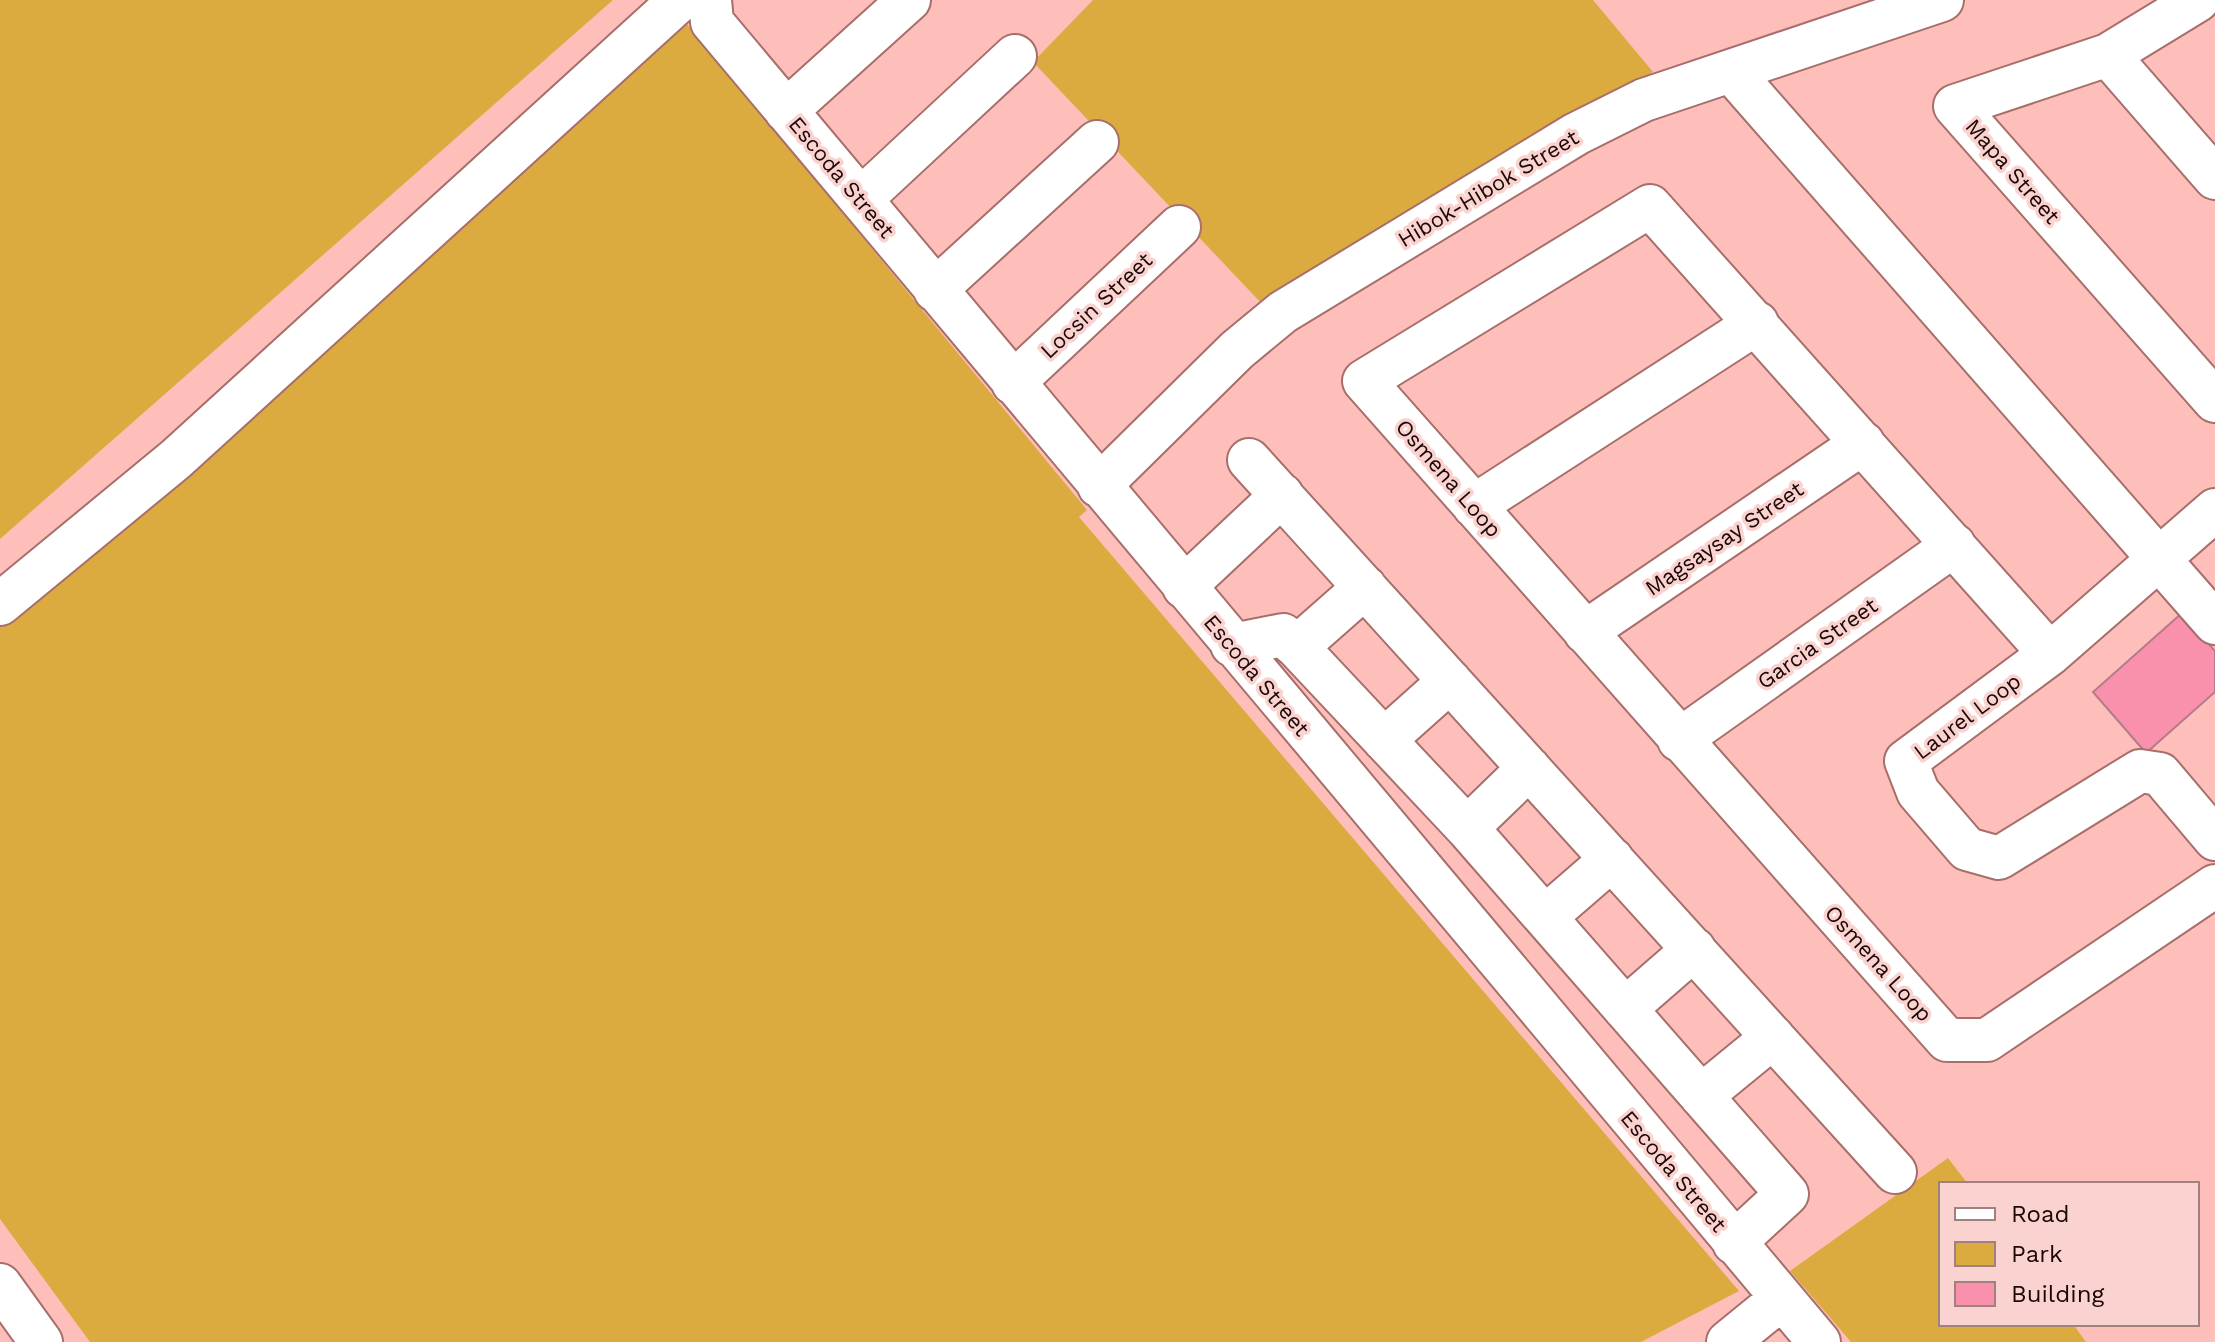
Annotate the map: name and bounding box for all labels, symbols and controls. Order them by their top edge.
street label: Escoda Street [784,112,900,243]
street label: Mapa Street [1960,114,2065,229]
street label: Hibok-Hibok Street [1393,125,1583,252]
street label: Locsin Street [1035,247,1157,363]
street label: Osmena Loop [1391,414,1507,542]
street label: Magsaysay Street [1641,476,1808,601]
street label: Garcia Street [1752,593,1882,694]
street label: Escoda Street [1199,610,1315,741]
street label: Laurel Loop [1909,668,2026,765]
street label: Osmena Loop [1820,900,1937,1027]
street label: Escoda Street [1616,1106,1732,1237]
legend [1939,1182,2199,1326]
text: Road [2011,1200,2070,1228]
text: Park [2011,1240,2063,1268]
text: Building [2011,1280,2104,1308]

